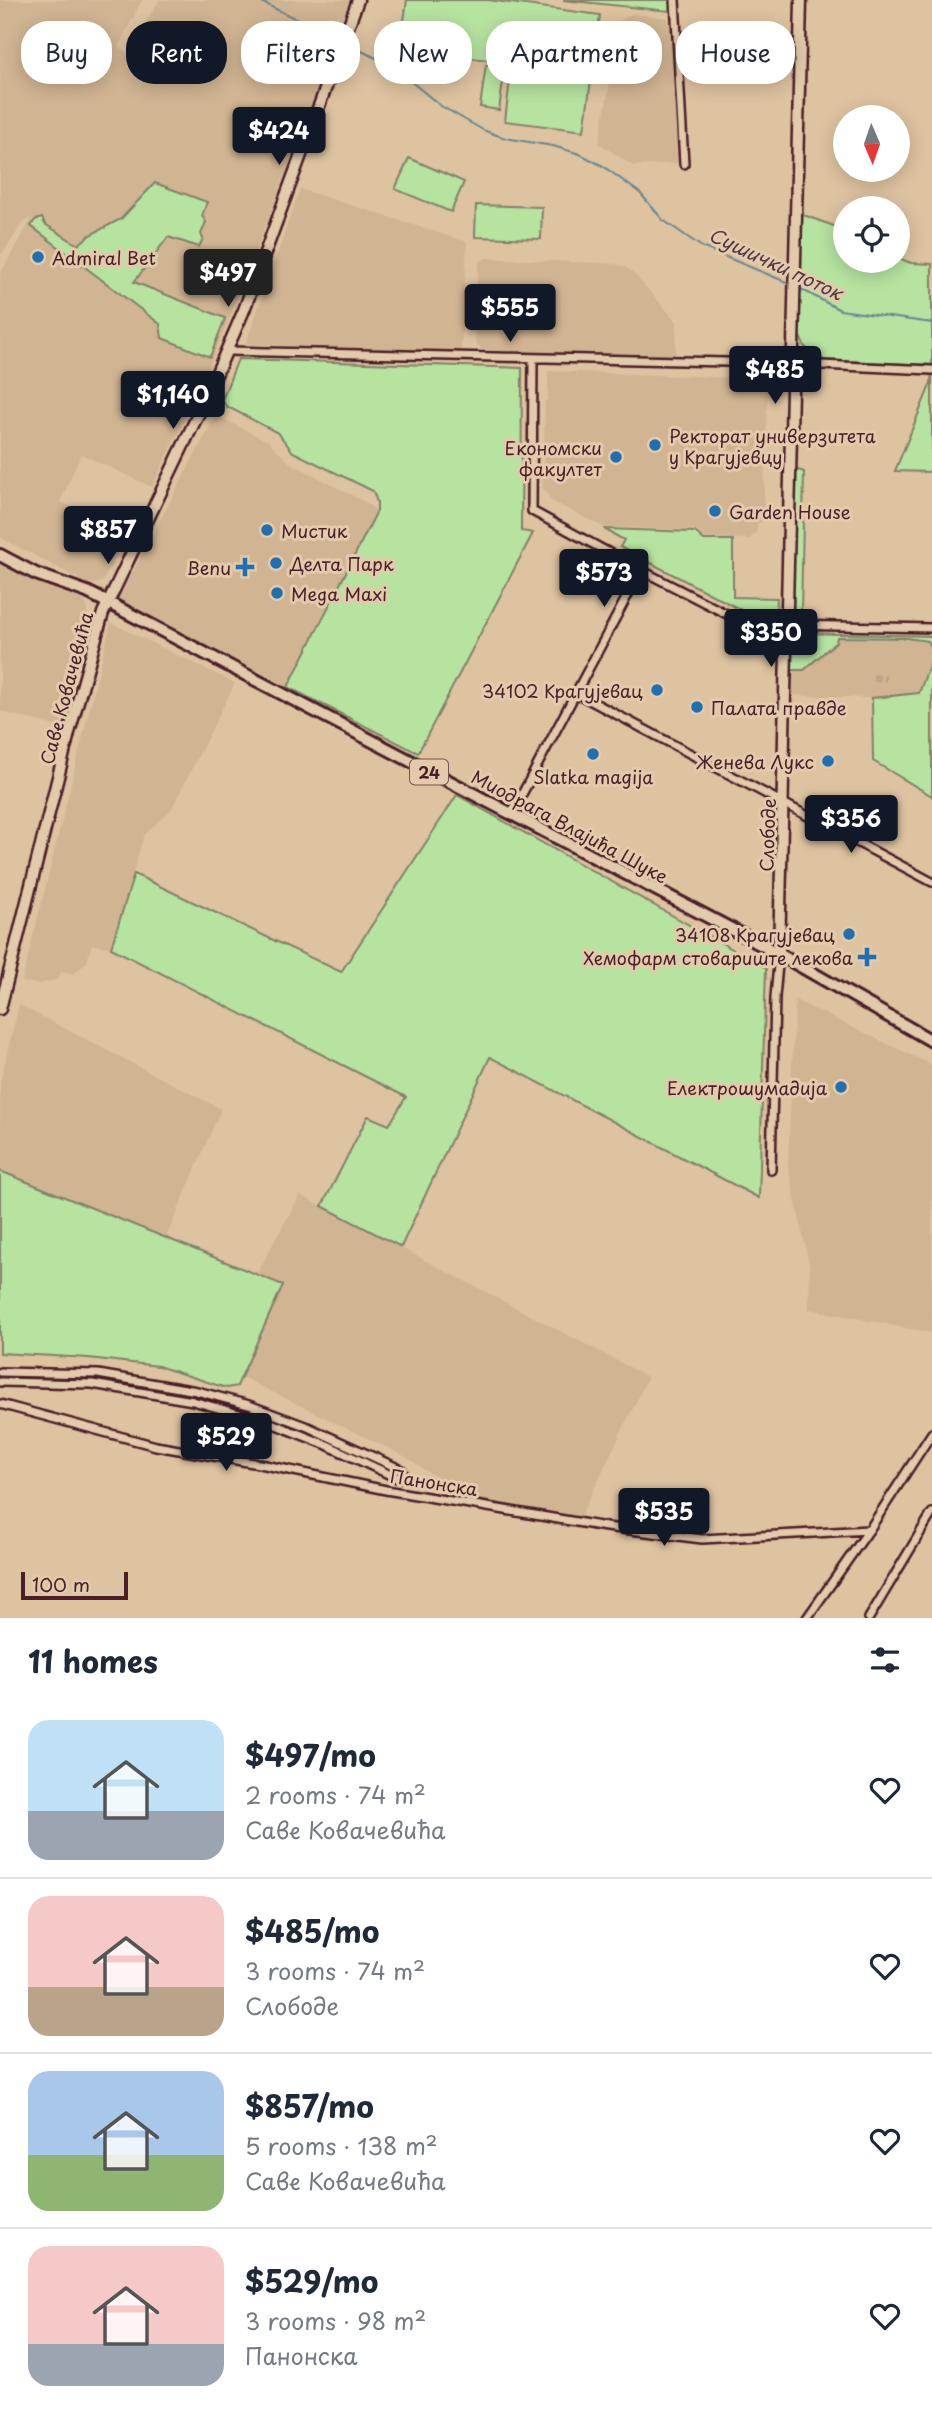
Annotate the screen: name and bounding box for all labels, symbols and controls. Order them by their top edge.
chip: Buy [21,21,112,84]
chip: Rent [126,21,227,84]
chip: Filters [241,21,360,84]
chip: New [374,21,472,84]
chip: Apartment [486,21,662,84]
chip: House [676,21,795,84]
north arrow [833,105,910,182]
map controls [833,105,910,273]
pin: $424 [238,108,320,167]
text: $424 [249,112,309,147]
button: locate [833,196,910,273]
water label: Сушички поток [705,220,849,307]
place label: Admiral Bet [52,244,156,271]
marker: Admiral Bet [30,249,46,265]
pin: $497 [187,250,269,309]
text: $497 [200,254,256,289]
pin: $555 [469,284,551,344]
text: $555 [481,289,539,324]
pin: $485 [734,346,816,406]
text: $485 [745,351,805,386]
pin: $1,140 [116,372,230,431]
text: $1,140 [137,376,209,411]
place label: Ректорат универзитета у Крагујевцу [669,422,876,470]
place label: Економски факултет [505,434,602,482]
marker: Ректорат универзитета у Крагујевцу [647,437,663,453]
marker: Економски факултет [608,449,624,465]
place label: Garden House [729,498,851,525]
marker: Garden House [707,503,723,519]
pin: $857 [67,506,149,566]
text: $857 [80,511,136,546]
place label: Мистик [281,517,348,544]
marker: Мистик [259,522,275,538]
place label: Делта Парк [289,550,394,577]
pin: $573 [563,550,645,609]
place label: Benu [187,554,231,581]
text: $573 [575,554,633,589]
marker: Делта Парк [268,555,284,571]
marker: Benu [237,559,253,575]
place label: Mega Maxi [291,580,387,607]
marker: Mega Maxi [269,585,285,601]
street label: Саве Ковачевића [33,608,100,767]
pin: $350 [730,610,812,669]
text: $350 [740,614,802,649]
place label: 34102 Крагујевац [482,677,643,704]
marker: 34102 Крагујевац [649,682,665,698]
place label: Палата правде [711,694,847,721]
marker: Палата правде [689,699,705,715]
marker: Slatka magija [585,746,601,762]
place label: Женева Лукс [696,748,814,775]
marker: Женева Лукс [820,753,836,769]
road number: 24 [410,760,448,785]
street label: Миодрага Влајића Шуке [467,763,673,889]
place label: Slatka magija [533,763,653,790]
pin: $356 [810,796,892,855]
street label: Слободе [752,798,782,872]
text: $356 [821,800,881,835]
place label: 34108 Крагујевац [675,921,835,948]
marker: 34108 Крагујевац [841,926,857,942]
place label: Хемофарм стовариште лекова [583,944,854,971]
marker: Хемофарм стовариште лекова [859,949,875,965]
place label: Електрошумадија [667,1074,828,1101]
marker: Електрошумадија [833,1079,849,1095]
pin: $529 [185,1414,267,1473]
text: $529 [197,1418,255,1453]
street label: Панонска [388,1462,480,1502]
pin: $535 [623,1488,705,1548]
text: $535 [634,1493,694,1528]
scale bar [21,1569,128,1601]
text: 100 m [32,1570,90,1598]
text: 11 homes [28,1638,158,1683]
icon: filters [866,1641,904,1679]
text: $497/mo [245,1732,376,1777]
icon: home [84,1748,168,1832]
icon: heart [866,1771,904,1809]
text: 2 rooms · 74 m² [245,1777,426,1812]
text: Саве Ковачевића [245,1812,446,1847]
text: $485/mo [245,1908,379,1953]
icon: home [84,1924,168,2008]
icon: heart [866,1947,904,1985]
text: 3 rooms · 74 m² [245,1953,425,1988]
text: Слободе [245,1988,339,2023]
text: $857/mo [245,2083,374,2128]
icon: home [84,2099,168,2183]
icon: heart [866,2122,904,2160]
text: 5 rooms · 138 m² [245,2128,438,2163]
text: Саве Ковачевића [245,2163,446,2198]
text: $529/mo [245,2258,378,2303]
icon: home [84,2274,168,2358]
icon: heart [866,2297,904,2335]
text: 3 rooms · 98 m² [245,2303,426,2338]
text: Панонска [245,2338,358,2373]

